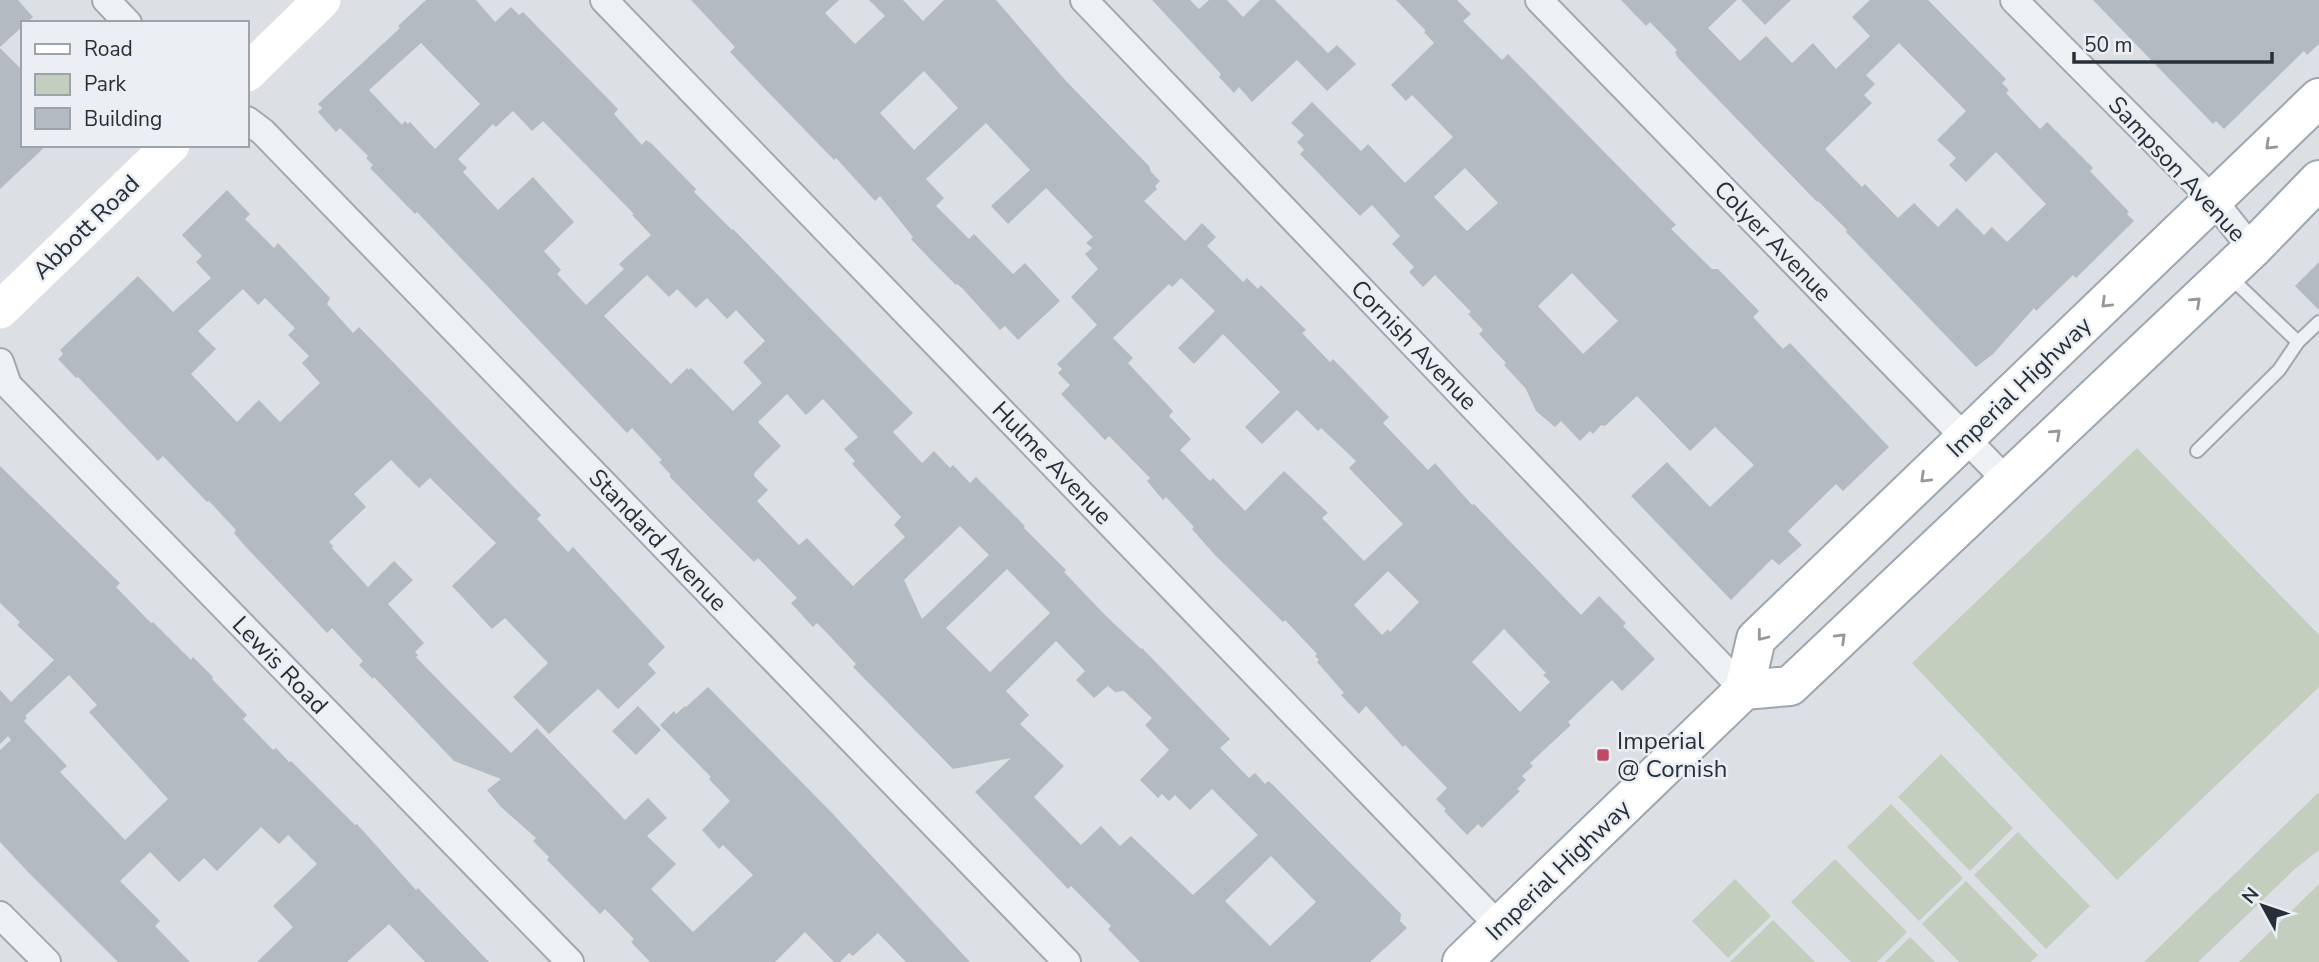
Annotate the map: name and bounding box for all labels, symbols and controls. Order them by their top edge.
legend [21,21,248,147]
scale bar [2074,21,2272,65]
text: 50 m [2084,31,2133,59]
text: Road [84,35,133,63]
text: Park [84,70,126,98]
street label: Sampson Avenue [2101,89,2253,249]
text: Building [84,105,162,133]
one-way arrow [2265,137,2278,150]
street label: Abbott Road [26,168,146,286]
street label: Colyer Avenue [1707,173,1839,309]
street label: Cornish Avenue [1344,273,1484,417]
one-way arrow [2101,294,2114,307]
one-way arrow [2188,297,2201,310]
street label: Imperial Highway [1940,309,2099,464]
street label: Hulme Avenue [985,394,1119,532]
one-way arrow [2048,430,2061,442]
street label: Standard Avenue [582,462,734,618]
one-way arrow [1920,469,1933,482]
street label: Lewis Road [225,609,335,721]
one-way arrow [1758,629,1770,641]
one-way arrow [1833,633,1846,646]
place label: Imperial @ Cornish [1617,725,1728,785]
marker: Imperial @ Cornish [1595,747,1611,763]
street label: Imperial Highway [1479,792,1638,947]
north arrow [2228,871,2298,941]
text: N [2236,882,2265,910]

